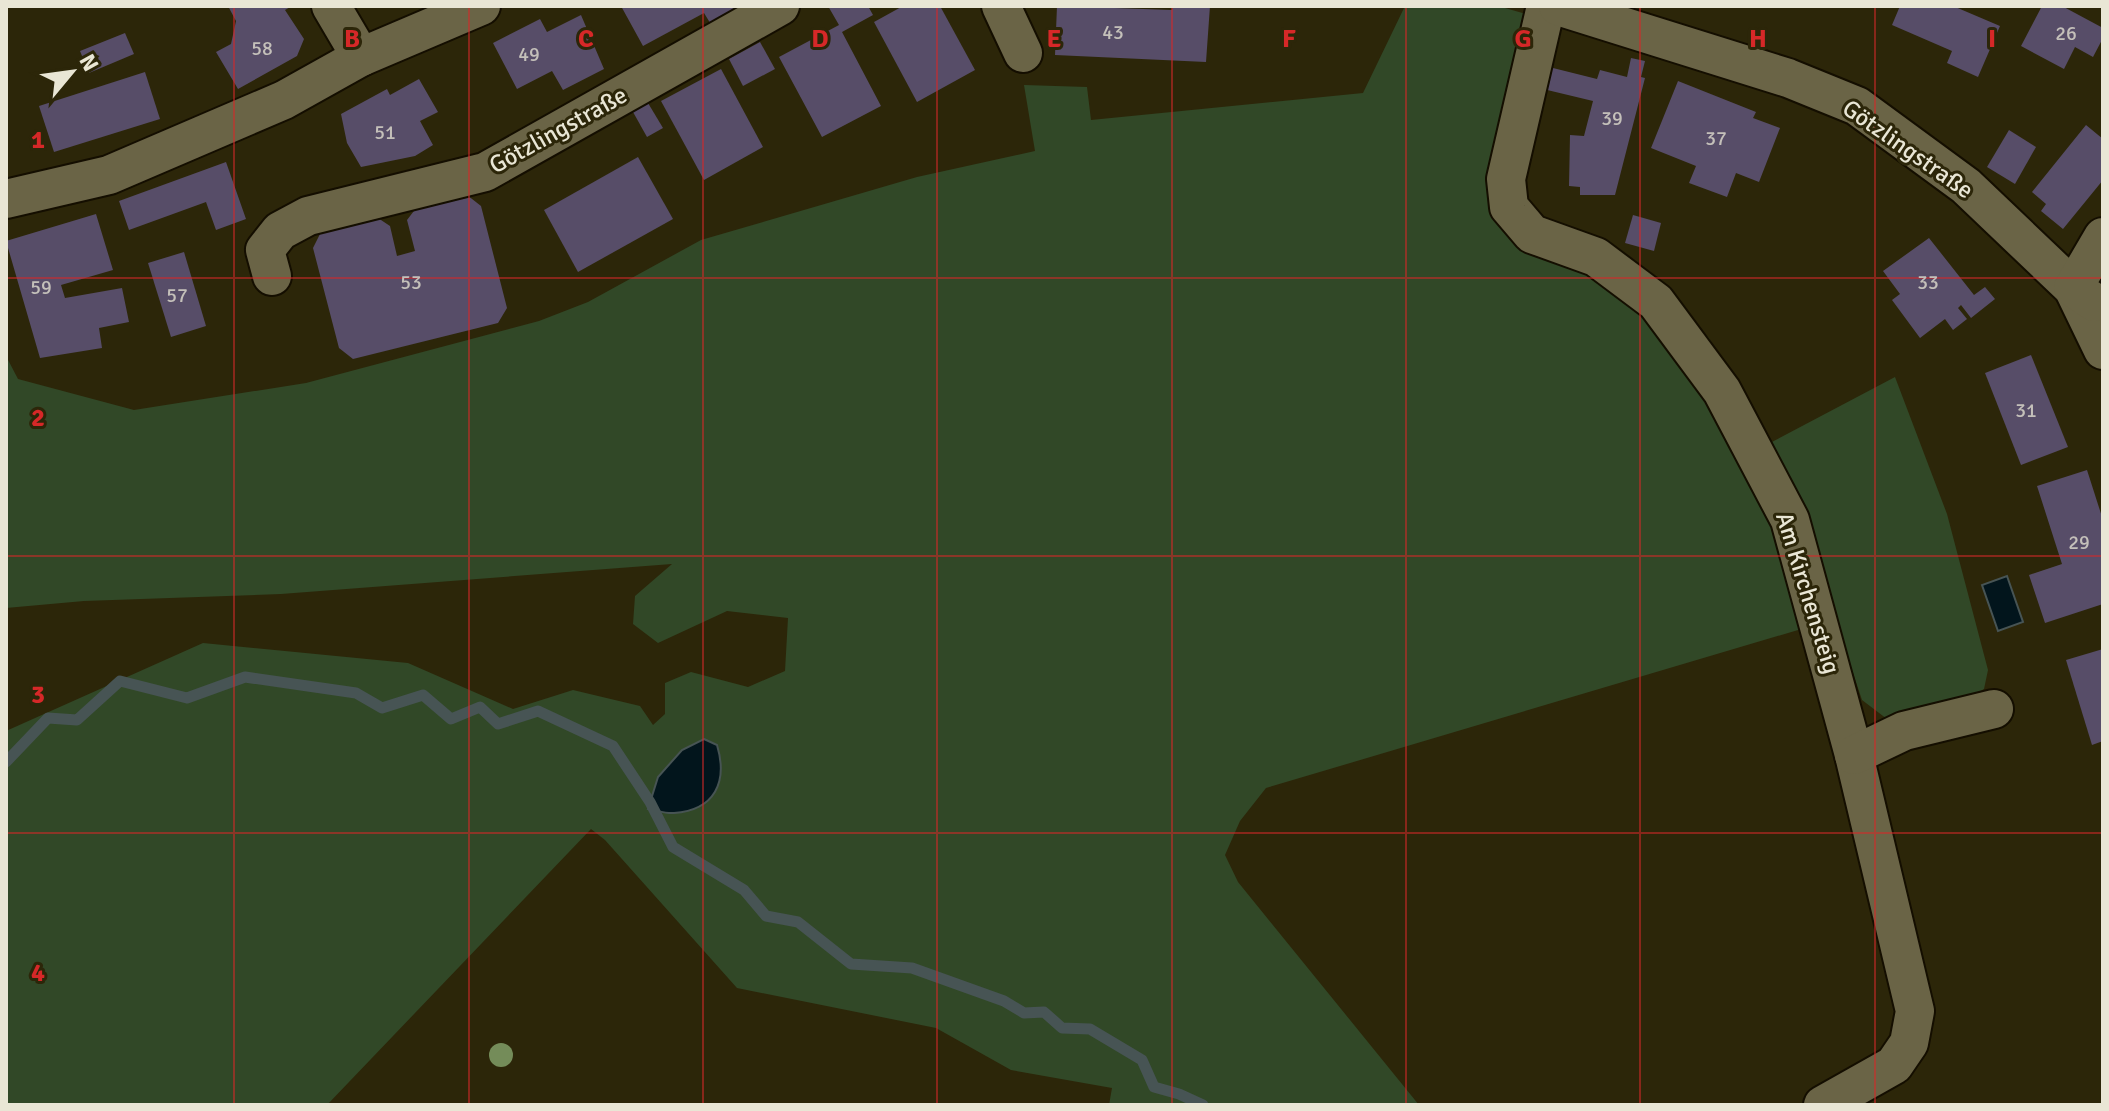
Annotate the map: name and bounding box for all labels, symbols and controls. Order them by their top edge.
house number: 43 [1102,20,1124,45]
house number: 26 [2055,21,2077,46]
text: B [344,23,360,55]
text: C [578,23,594,55]
text: D [811,23,829,55]
text: E [1047,23,1061,55]
text: F [1282,23,1296,55]
text: G [1514,23,1532,55]
text: H [1749,23,1767,55]
text: I [1988,23,1996,55]
north arrow [32,32,112,112]
house number: 58 [251,36,273,61]
house number: 49 [518,42,540,67]
text: N [74,49,105,76]
street label: Götzlingstraße [484,80,632,180]
street label: Götzlingstraße [1837,93,1979,205]
house number: 39 [1601,106,1623,131]
house number: 51 [374,120,396,145]
text: 1 [31,124,45,156]
house number: 37 [1705,126,1727,151]
house number: 53 [400,270,422,295]
house number: 33 [1917,270,1939,295]
house number: 59 [30,275,52,300]
house number: 57 [166,283,188,308]
house number: 31 [2015,398,2037,423]
text: 2 [31,402,45,434]
street label: Am Kirchensteig [1769,508,1847,678]
house number: 29 [2068,530,2090,555]
text: 3 [31,679,45,711]
text: 4 [31,957,45,989]

